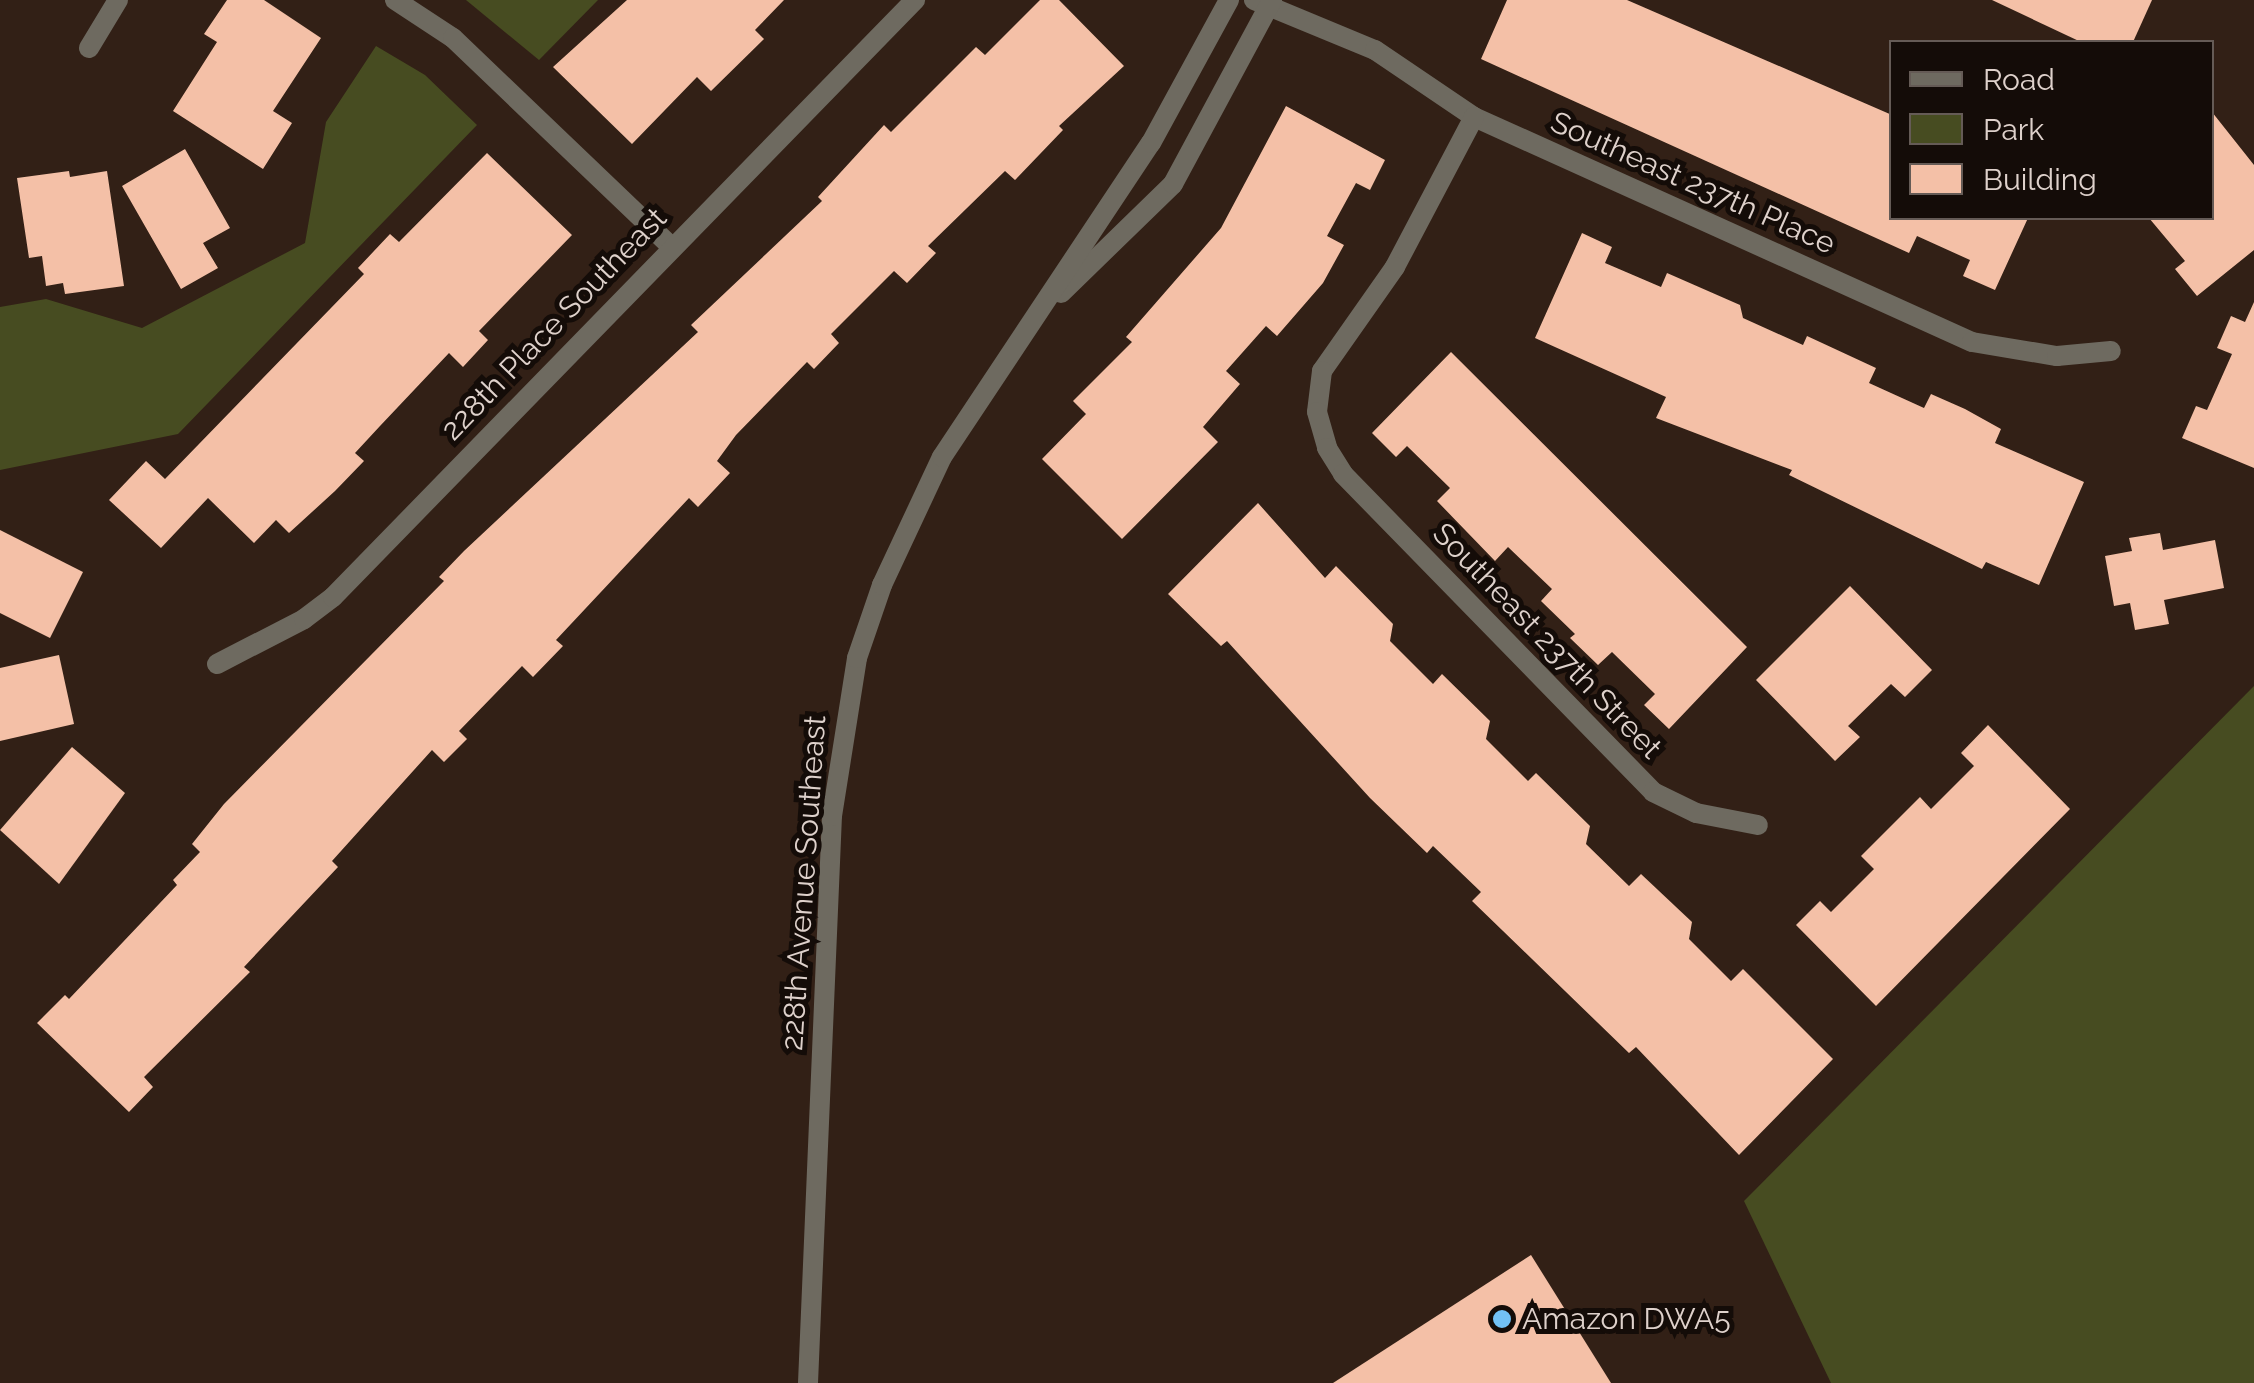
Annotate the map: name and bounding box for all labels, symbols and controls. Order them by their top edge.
legend [1889,40,2214,220]
text: Road [1983,62,2055,97]
street label: Southeast 237th Place [1545,104,1841,262]
text: Park [1983,112,2044,147]
text: Building [1983,162,2097,197]
street label: 228th Place Southeast [434,200,674,448]
street label: Southeast 237th Street [1425,516,1669,766]
street label: 228th Avenue Southeast [774,714,834,1052]
place label: Amazon DWA5 [1522,1301,1731,1337]
marker: Amazon DWA5 [1491,1308,1513,1330]

